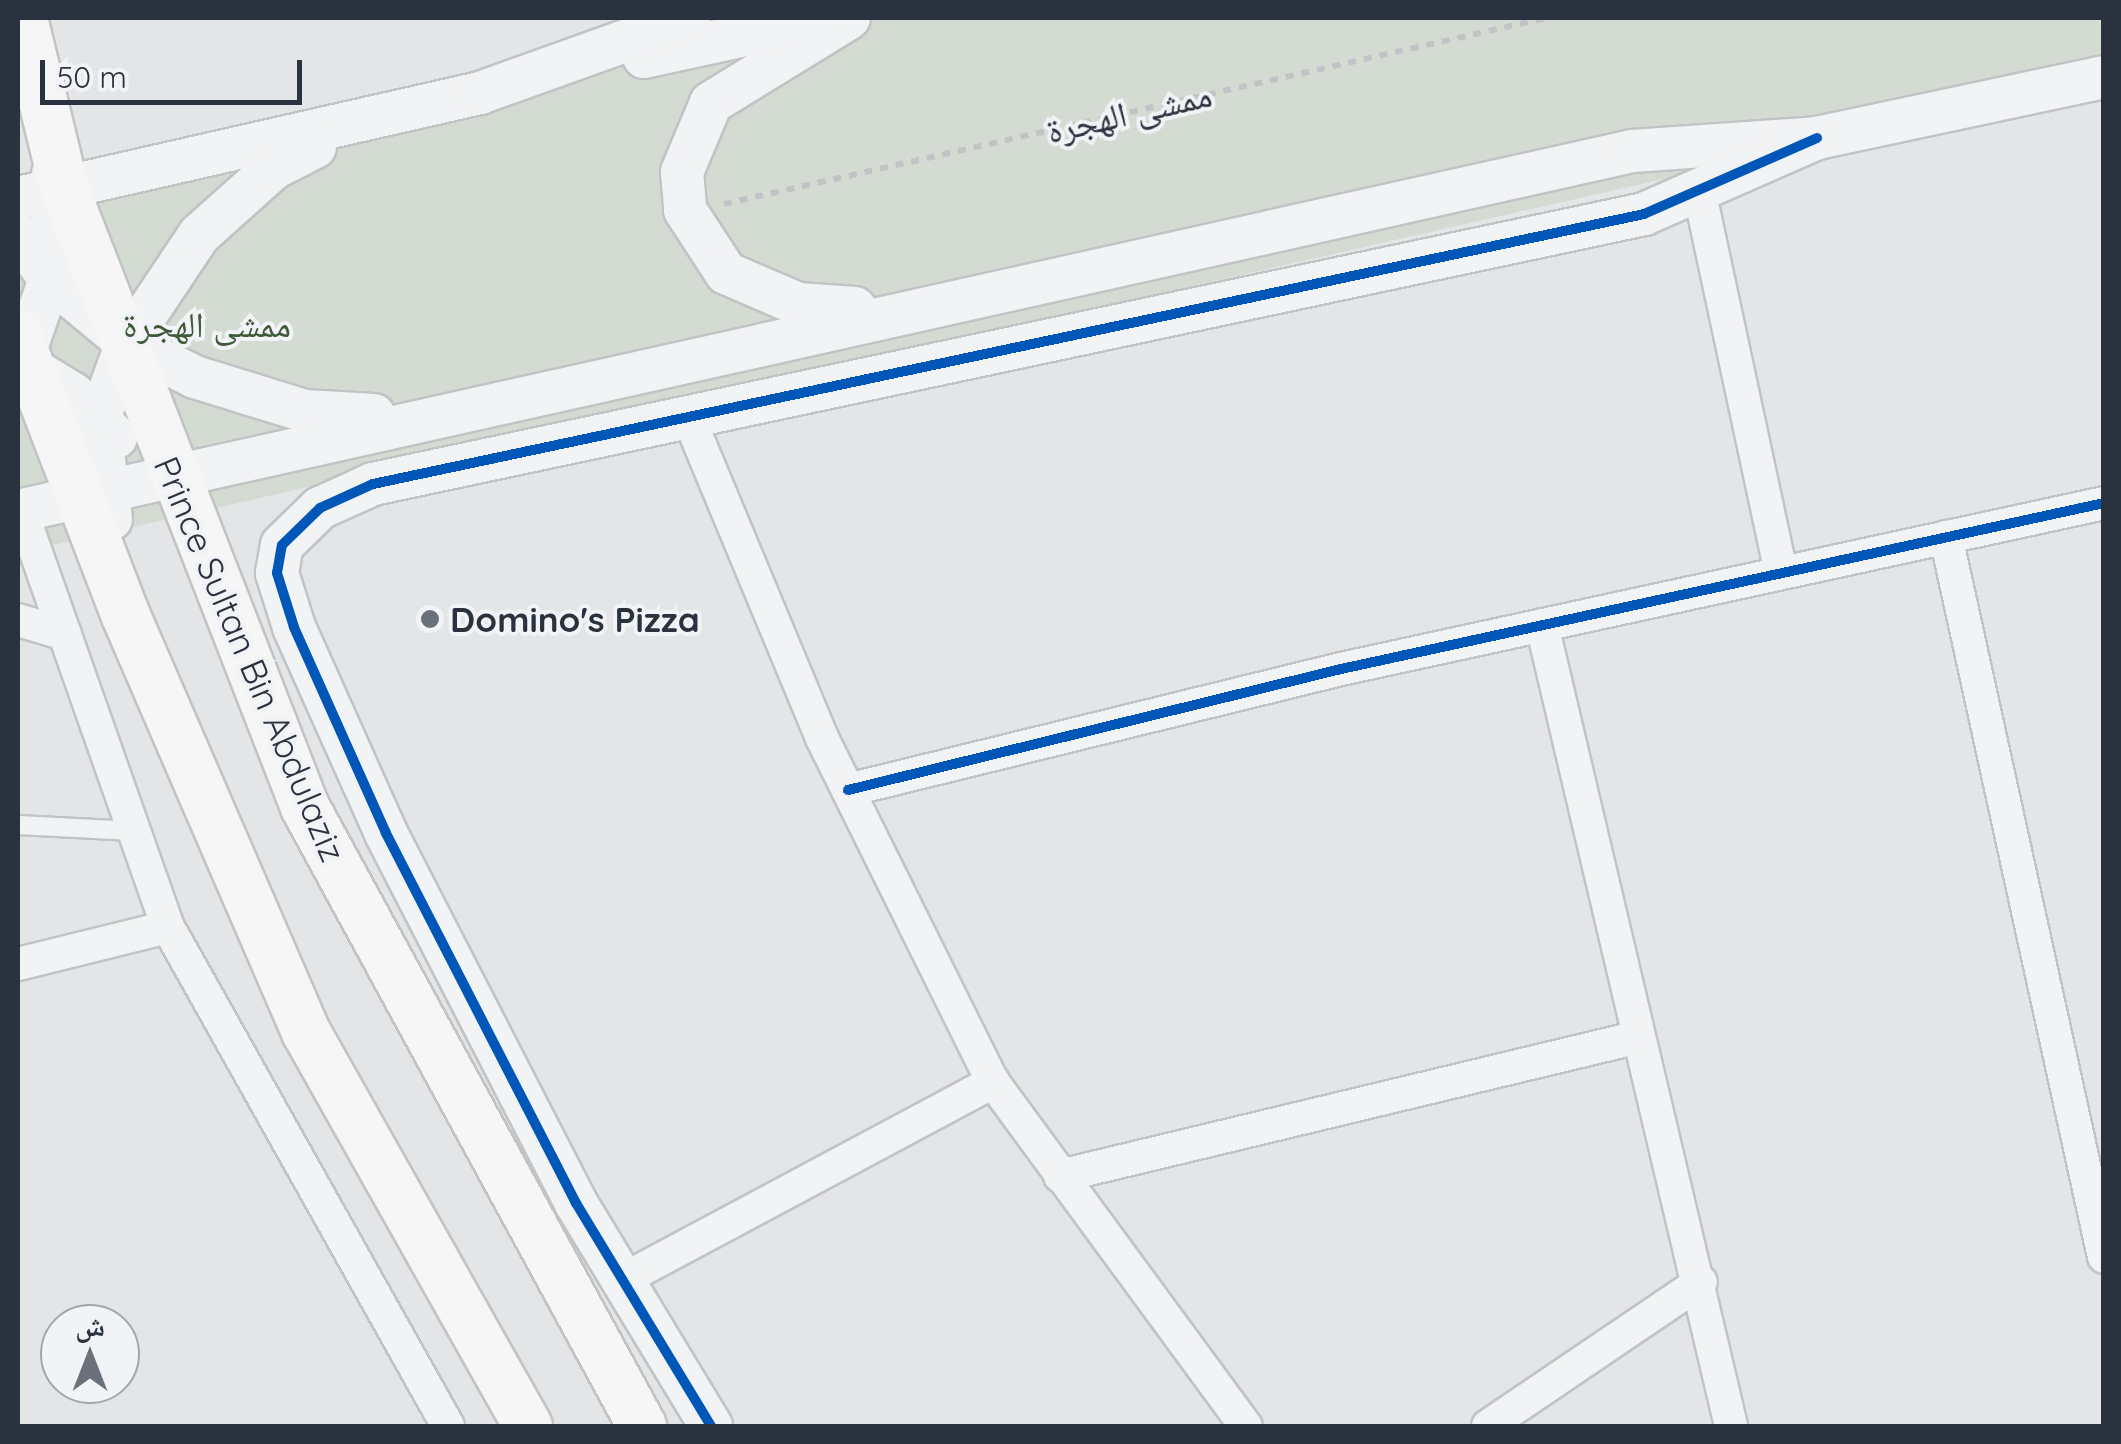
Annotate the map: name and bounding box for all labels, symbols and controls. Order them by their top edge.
scale bar [45,40,308,102]
text: 50 m [57,58,127,96]
street label: ممشى الهجرة [1042,73,1216,151]
park label: ممشى الهجرة [123,303,291,345]
street label: Prince Sultan Bin Abdulaziz [146,450,354,868]
place label: Domino's Pizza [450,598,700,640]
marker: Domino's Pizza [419,608,441,630]
north arrow [40,1304,140,1404]
text: ش [75,1308,105,1343]

